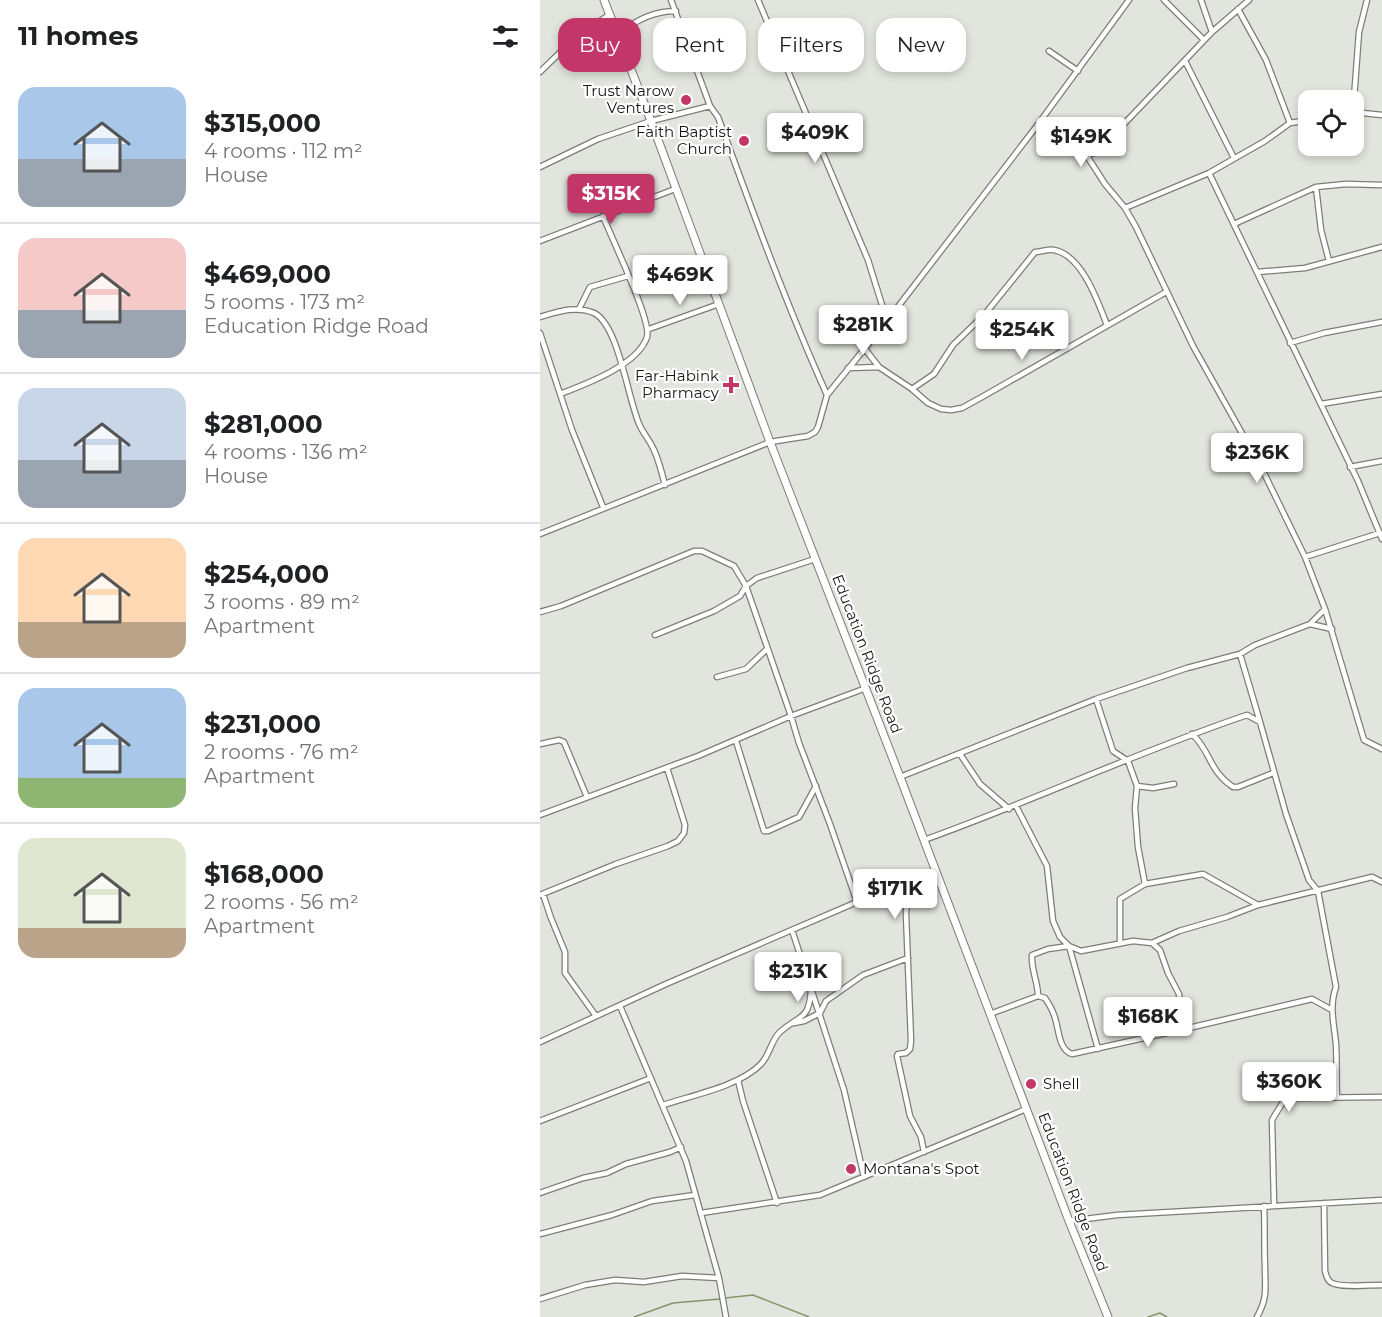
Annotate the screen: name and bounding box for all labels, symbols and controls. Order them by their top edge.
chip: Buy [558,18,641,72]
chip: Rent [653,18,746,72]
chip: Filters [758,18,864,72]
chip: New [876,18,966,72]
text: 11 homes [18,20,138,52]
icon: filters [489,20,522,53]
place label: Trust Narow Ventures [583,81,675,117]
map controls [1298,90,1364,156]
button: locate [1298,90,1364,156]
marker: Trust Narow Ventures [679,93,693,107]
text: $315,000 [204,107,321,139]
icon: home [66,111,138,183]
pin: $409K [773,113,857,164]
pin: $149K [1039,117,1123,168]
text: $409K [781,120,849,144]
place label: Faith Baptist Church [636,122,732,158]
text: $149K [1050,124,1112,148]
marker: Faith Baptist Church [737,134,751,148]
text: 4 rooms · 112 m² [204,139,363,163]
text: House [204,163,268,187]
pin: $315K [569,174,653,225]
text: $315K [581,181,641,205]
pin: $469K [638,255,722,306]
text: $469,000 [204,258,331,290]
icon: home [66,262,138,334]
text: $469K [646,262,714,286]
text: 5 rooms · 173 m² [204,290,365,314]
pin: $281K [821,305,905,356]
pin: $254K [980,310,1064,361]
text: $281K [833,312,893,336]
text: Education Ridge Road [204,314,429,338]
text: $254K [989,317,1055,341]
place label: Far-Habink Pharmacy [635,366,720,402]
marker: Far-Habink Pharmacy [724,378,738,392]
text: $281,000 [204,408,323,440]
icon: home [66,412,138,484]
pin: $236K [1215,433,1299,484]
text: 4 rooms · 136 m² [204,440,368,464]
text: $236K [1225,440,1289,464]
text: House [204,464,268,488]
text: $254,000 [204,558,329,590]
icon: home [66,562,138,634]
street label: Education Ridge Road [828,572,907,736]
text: 3 rooms · 89 m² [204,590,360,614]
text: Apartment [204,614,315,638]
text: $231,000 [204,708,321,740]
icon: home [66,712,138,784]
text: 2 rooms · 76 m² [204,740,359,764]
text: Apartment [204,764,315,788]
text: $168,000 [204,858,324,890]
icon: home [66,862,138,934]
pin: $171K [853,869,937,920]
text: $171K [867,876,923,900]
text: 2 rooms · 56 m² [204,890,359,914]
text: Apartment [204,914,315,938]
pin: $231K [756,952,840,1003]
text: $231K [768,959,828,983]
pin: $168K [1106,997,1190,1048]
text: $168K [1117,1004,1179,1028]
pin: $360K [1247,1062,1331,1113]
text: $360K [1256,1069,1322,1093]
place label: Shell [1043,1074,1080,1093]
marker: Shell [1024,1077,1038,1091]
street label: Education Ridge Road [1034,1110,1113,1274]
place label: Montana's Spot [863,1159,980,1178]
marker: Montana's Spot [844,1162,858,1176]

